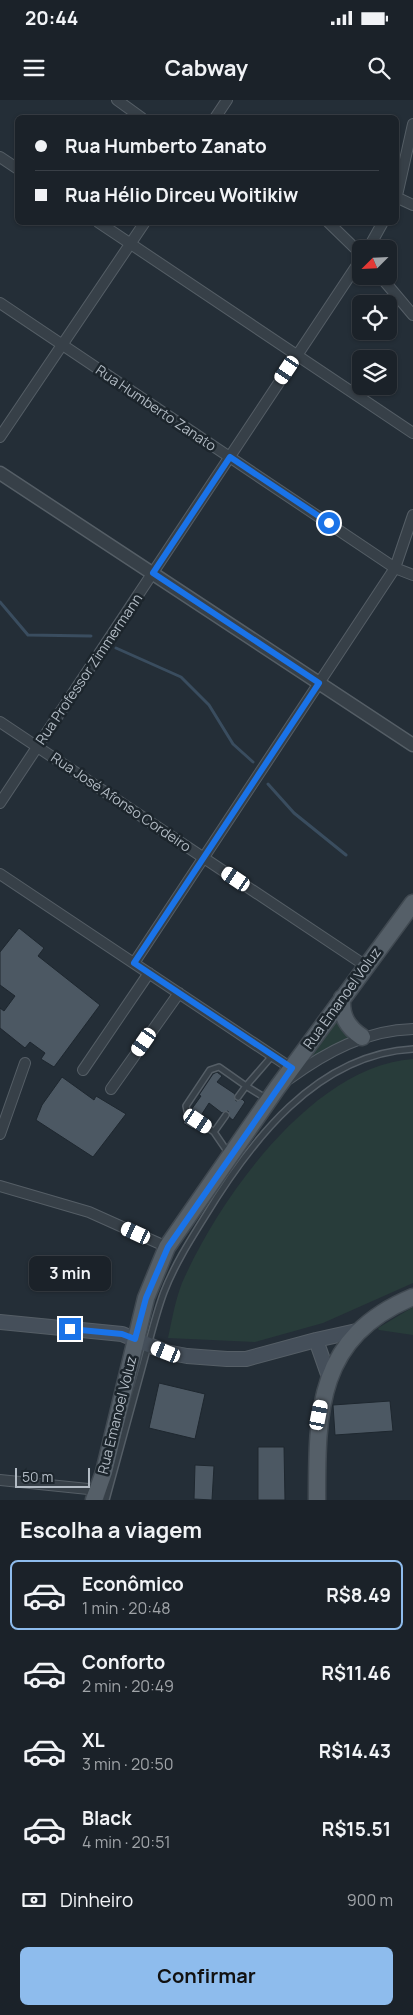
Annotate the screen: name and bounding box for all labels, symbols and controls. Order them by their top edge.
text: 20:44 [25,5,78,31]
text: Cabway [165,53,248,83]
icon: menu [20,54,48,82]
icon: search [365,54,393,82]
text: Rua Humberto Zanato [65,133,267,159]
text: Rua Hélio Dirceu Woitikiw [65,182,298,208]
north arrow [352,240,398,285]
map controls [352,240,397,395]
button: locate [352,295,397,340]
button: layers [352,350,397,395]
car [272,353,301,387]
street label: Rua Humberto Zanato [92,360,220,455]
route start [318,512,340,534]
street label: Rua Professor Zimmermann [31,590,146,748]
street label: Rua José Afonso Cordeiro [48,748,195,856]
car [219,864,252,894]
street label: Rua Emanoel Voluz [298,943,385,1052]
car [129,1025,158,1059]
car [181,1106,214,1136]
car [119,1220,152,1246]
callout: 3 min [29,1256,111,1292]
text: 3 min [49,1262,91,1284]
route end [59,1318,81,1340]
car [149,1339,182,1365]
street label: Rua Emanoel Voluz [93,1354,140,1476]
car [308,1399,329,1431]
scale bar [15,1465,90,1488]
text: 50 m [22,1467,53,1486]
text: Escolha a viagem [20,1515,202,1545]
text: Econômico [82,1571,184,1597]
icon: car [22,1573,67,1618]
text: R$8.49 [326,1582,391,1608]
text: 1 min · 20:48 [82,1597,171,1619]
text: Conforto [82,1649,165,1675]
icon: car [22,1651,67,1696]
text: R$11.46 [322,1660,391,1686]
text: 2 min · 20:49 [82,1675,174,1697]
text: XL [82,1727,105,1753]
icon: car [22,1729,67,1774]
text: R$14.43 [319,1738,391,1764]
text: 3 min · 20:50 [82,1753,174,1775]
text: Black [82,1805,131,1831]
icon: car [22,1807,67,1852]
text: R$15.51 [322,1816,391,1842]
text: 4 min · 20:51 [82,1831,171,1853]
icon: cash [20,1886,48,1914]
text: Dinheiro [60,1887,133,1913]
text: 900 m [347,1889,393,1911]
button: Confirmar [20,1947,393,2005]

